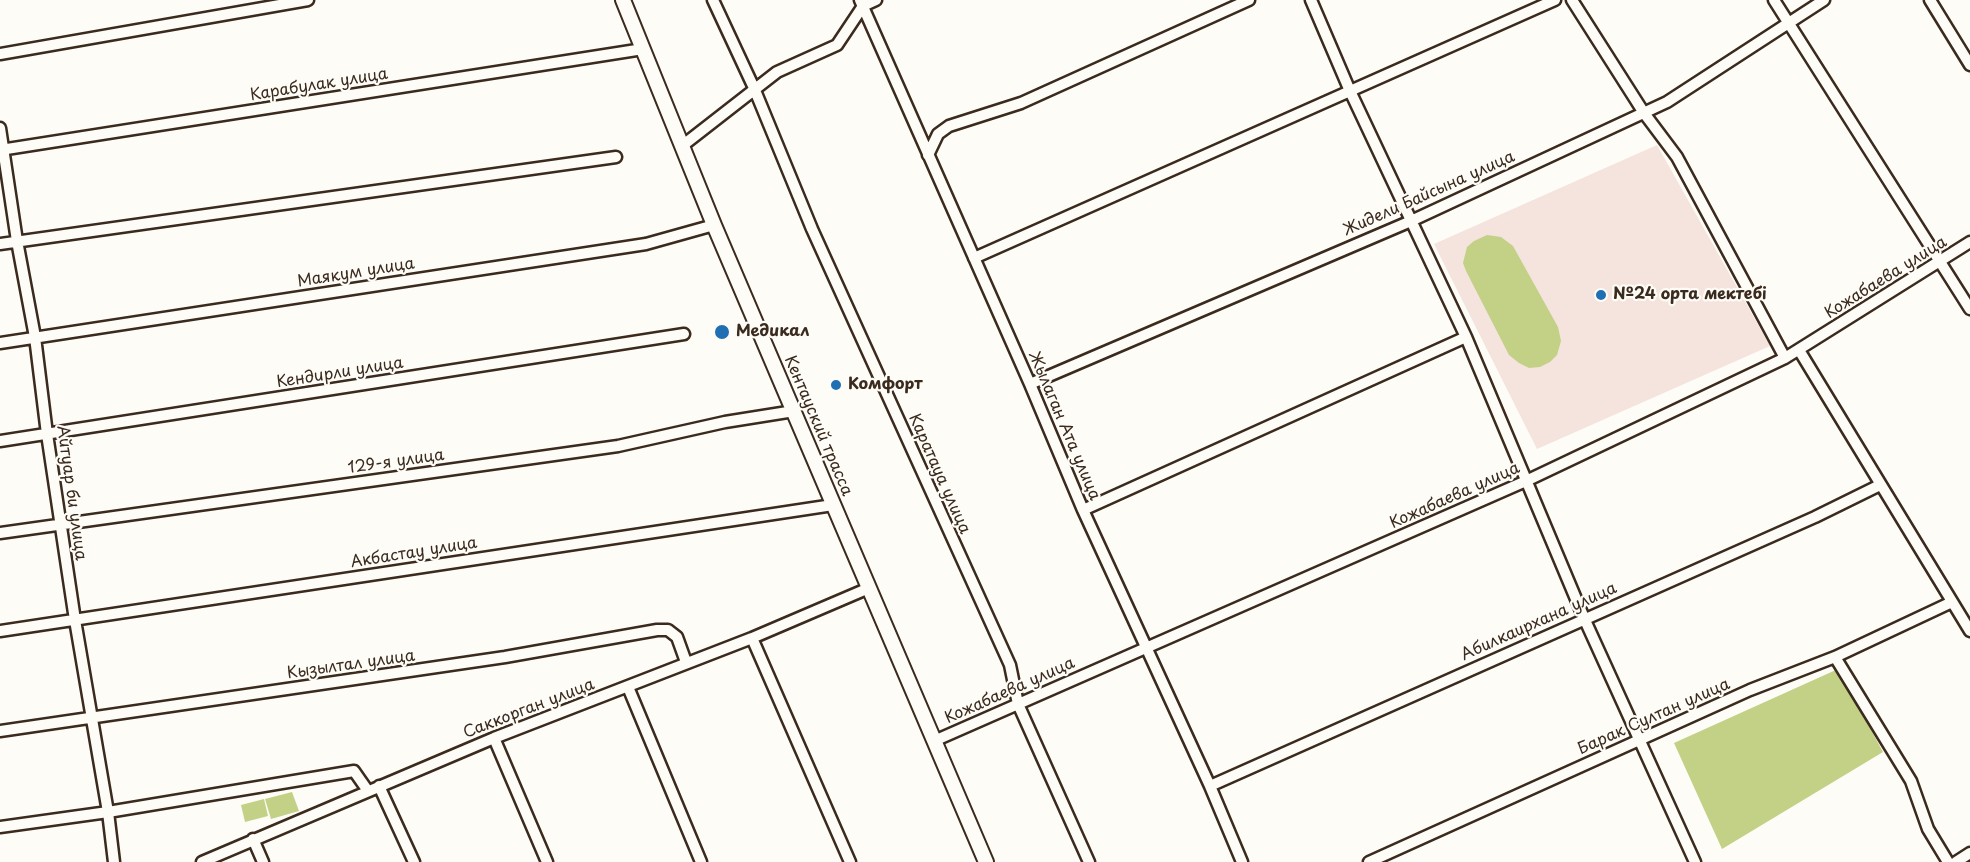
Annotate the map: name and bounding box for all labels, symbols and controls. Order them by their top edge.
street label: Карабулак улица [249,65,389,105]
street label: Жидели Байсына улица [1340,147,1518,241]
street label: Кожабаева улица [1821,233,1951,323]
street label: Маякум улица [296,254,416,292]
place label: №24 орта мектебі [1613,285,1767,305]
marker: №24 орта мектебі [1594,288,1608,302]
place label: Медикал [736,322,809,342]
marker: Медикал [713,323,731,341]
street label: Жылаган Ата улица [1024,349,1104,503]
street label: Кендирли улица [275,353,405,393]
street label: Кентауский трасса [780,353,856,499]
place label: Комфорт [848,375,923,395]
marker: Комфорт [829,378,843,392]
street label: Каратауа улица [904,411,974,537]
street label: Айтуар би улица [52,424,90,562]
street label: 129-я улица [347,446,445,478]
street label: Кожабаева улица [1387,459,1523,533]
street label: Акбастау улица [349,534,479,572]
street label: Абилкаирхана улица [1458,579,1620,665]
street label: Кызылтал улица [286,647,416,683]
street label: Кожабаева улица [942,654,1078,728]
street label: Саккорган улица [461,675,597,743]
street label: Барак Султан улица [1575,675,1733,759]

